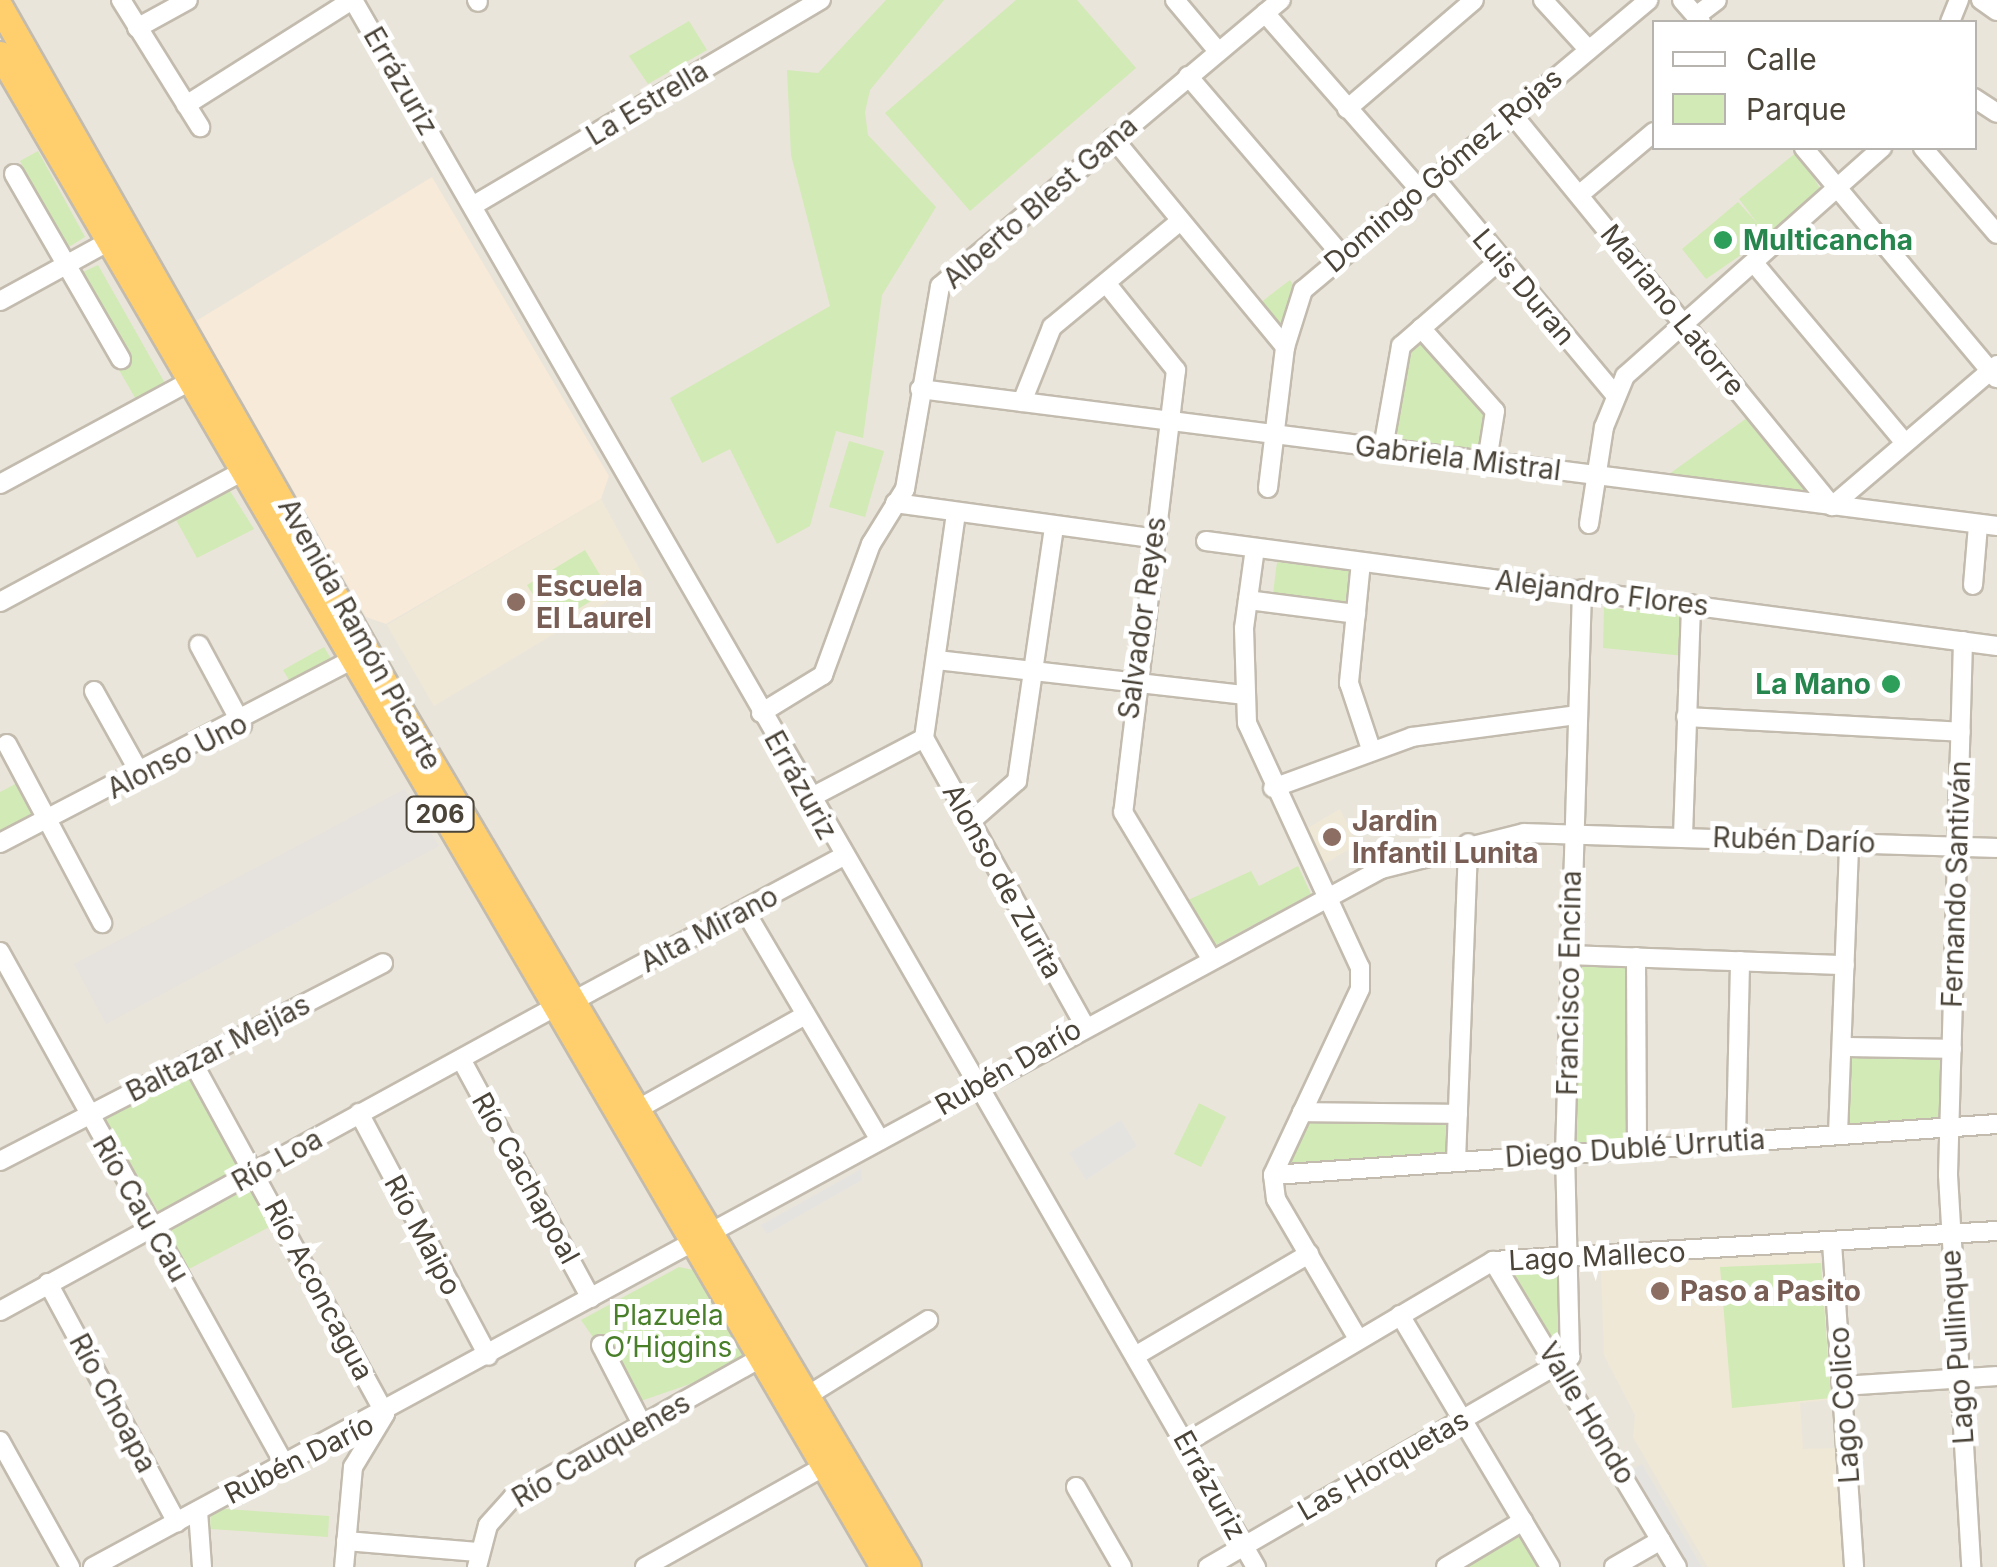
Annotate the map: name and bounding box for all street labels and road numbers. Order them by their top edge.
street label: Errázuriz [357,21,445,141]
street label: La Estrella [580,54,714,152]
street label: Domingo Gómez Rojas [1317,61,1569,279]
street label: Alberto Blest Gana [936,109,1144,295]
street label: Mariano Latorre [1594,218,1752,402]
street label: Luis Duran [1466,222,1582,352]
street label: Gabriela Mistral [1353,429,1563,487]
street label: Avenida Ramón Picarte [271,492,449,776]
street label: Salvador Reyes [1111,515,1173,721]
street label: Alejandro Flores [1493,563,1711,623]
street label: Alonso Uno [101,706,253,806]
street label: Errázuriz [757,725,845,845]
street label: Fernando Santiván [1935,760,1977,1008]
street label: Alonso de Zurita [936,778,1070,984]
road number: 206 [405,794,475,834]
street label: Rubén Darío [1712,820,1876,860]
street label: Francisco Encina [1550,870,1588,1096]
street label: Alta Mirano [634,879,784,979]
street label: Baltazar Mejías [121,987,315,1109]
street label: Rubén Darío [929,1012,1087,1122]
street label: Río Cachapoal [465,1086,587,1270]
street label: Río Loa [226,1122,328,1198]
street label: Diego Dublé Urrutia [1504,1122,1766,1174]
street label: Río Cau Cau [86,1130,196,1288]
street label: Río Maipo [377,1169,469,1301]
street label: Río Aconcagua [257,1194,381,1386]
street label: Lago Malleco [1508,1235,1686,1277]
street label: Lago Pullinque [1933,1249,1981,1445]
street label: Lago Colico [1822,1326,1866,1484]
street label: Río Choapa [62,1328,164,1478]
street label: Valle Hondo [1532,1336,1642,1490]
street label: Río Cauquenes [506,1385,696,1515]
street label: Las Horquetas [1292,1403,1474,1527]
street label: Rubén Darío [219,1407,379,1511]
street label: Errázuriz [1166,1425,1254,1545]

